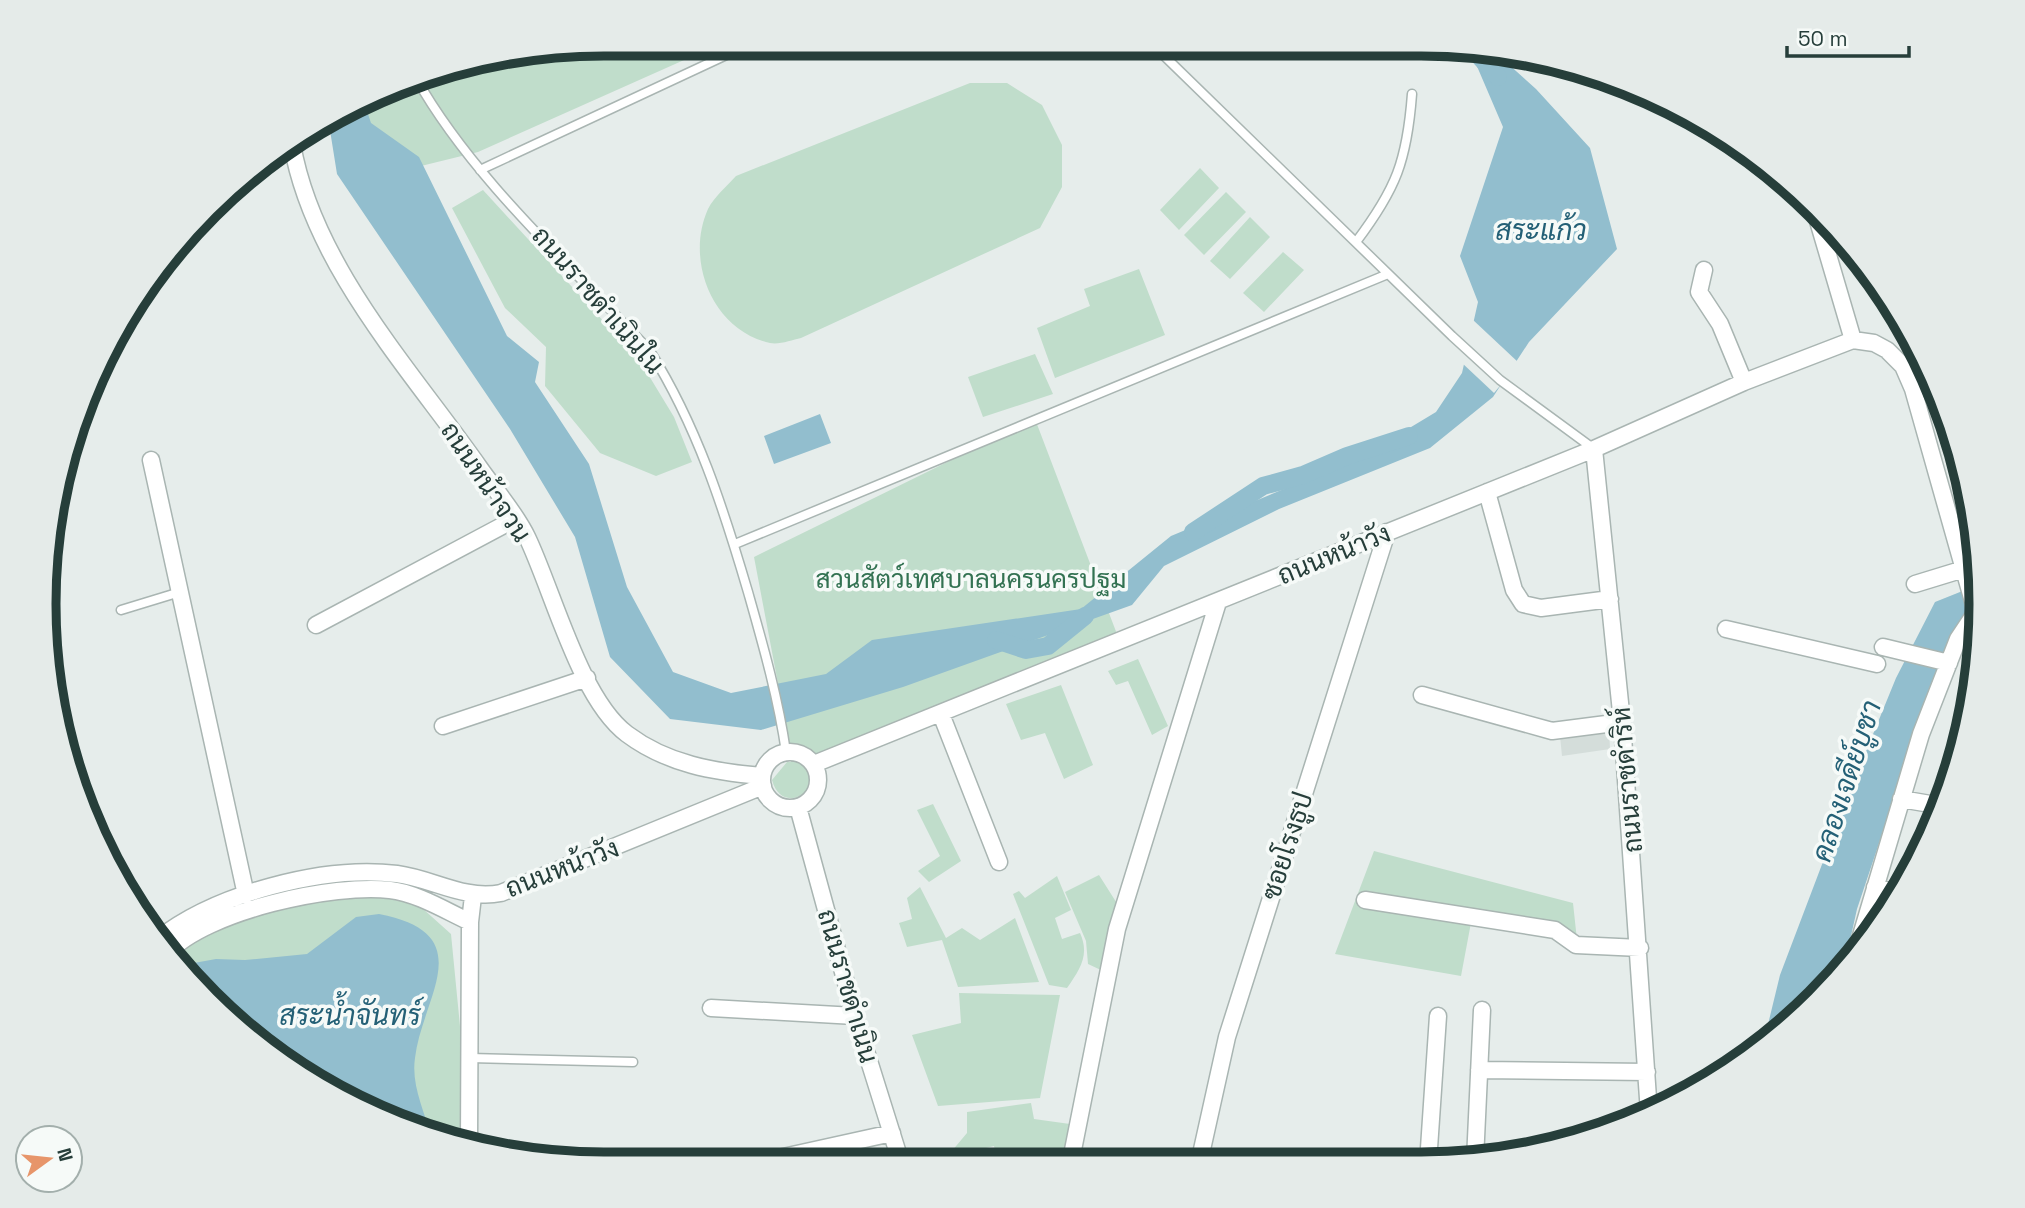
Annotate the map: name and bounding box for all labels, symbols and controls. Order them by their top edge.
scale bar [1787,14,1910,58]
text: 50 m [1798,25,1848,52]
water label: สระแก้ว [1495,211,1587,248]
street label: ถนนราชดำเนินใน [525,219,671,381]
street label: ถนนหน้าจวน [433,415,539,549]
street label: ถนนหน้าวัง [1272,516,1396,592]
park label: สวนสัตว์เทศบาลนครนครปฐม [815,562,1127,597]
water label: คลองเจดีย์บูชา [1802,695,1891,867]
street label: ถนนราชดำริห์ [1604,706,1650,854]
street label: ซอยโรงธูป [1254,788,1321,905]
street label: ถนนหน้าวัง [500,831,624,905]
street label: ถนนราชดำเนิน [810,905,886,1067]
water label: สระน้ำจันทร์ [279,991,425,1033]
north arrow [14,1124,84,1194]
text: N [51,1145,79,1164]

